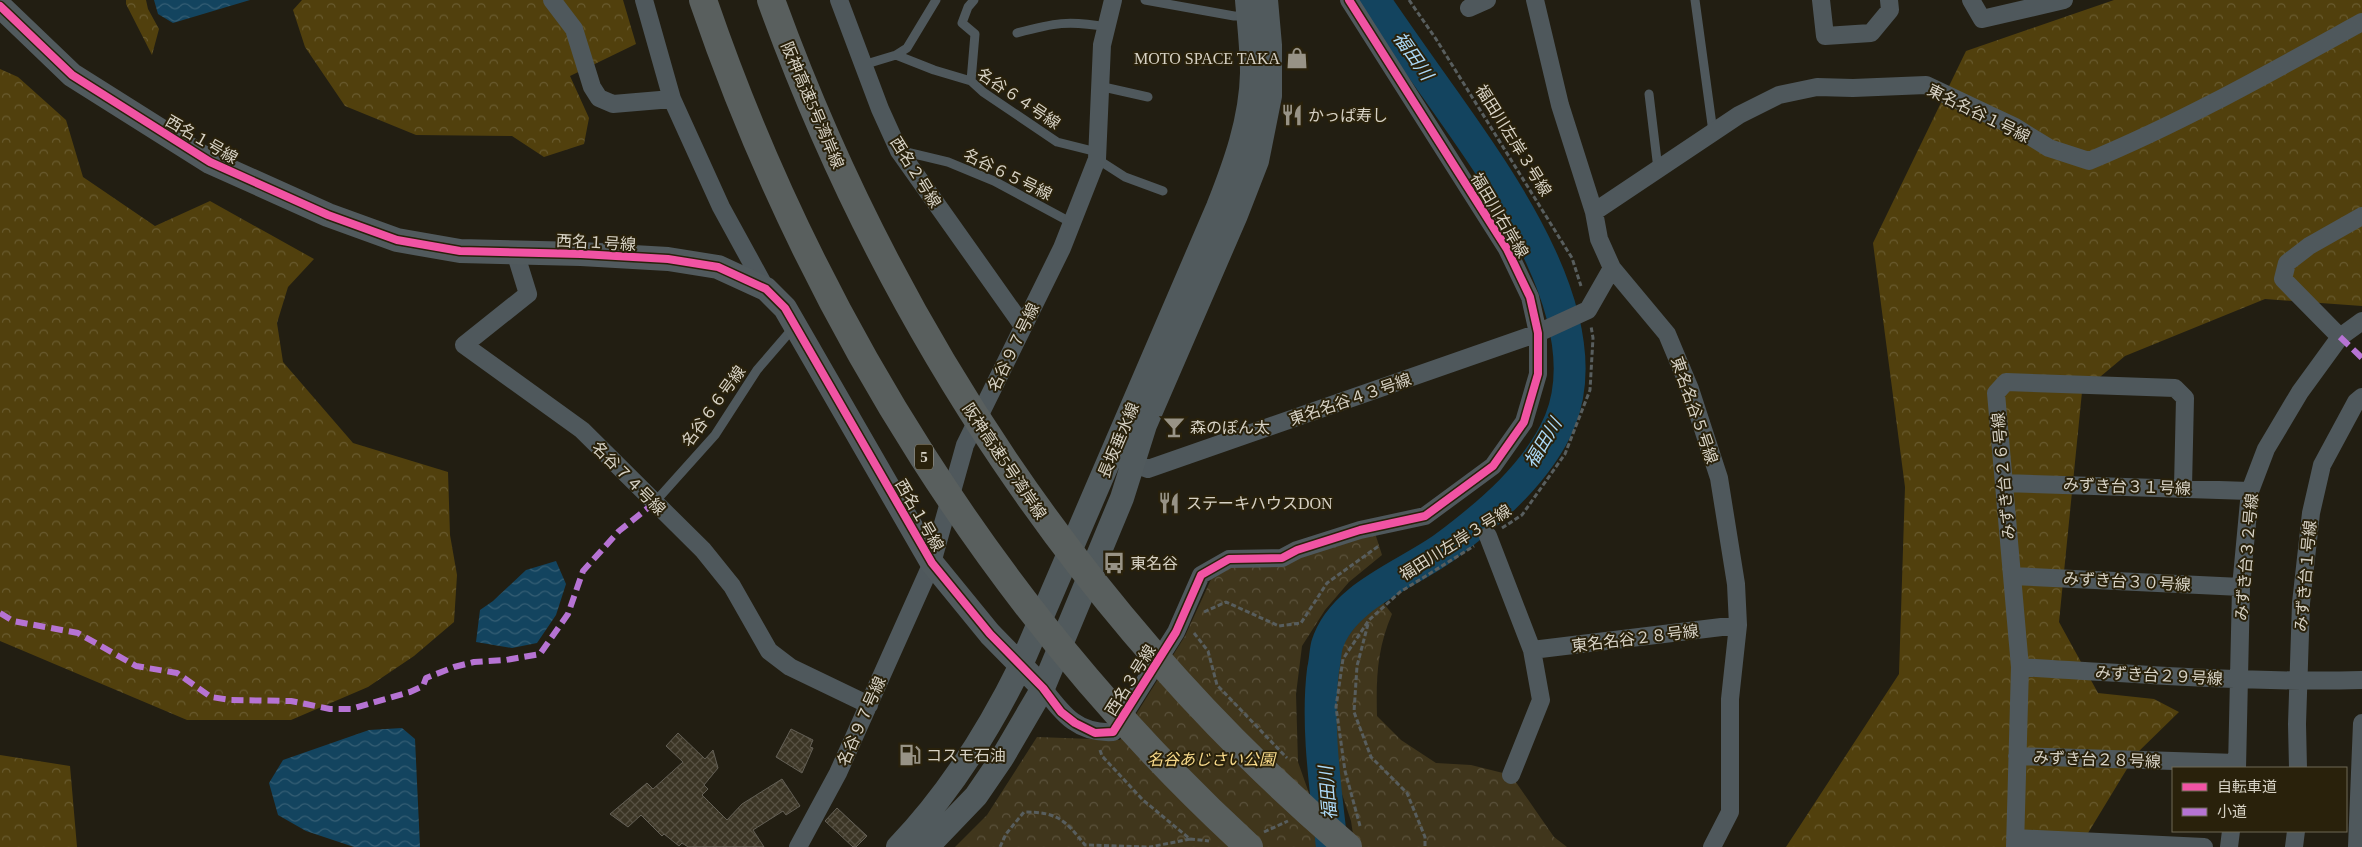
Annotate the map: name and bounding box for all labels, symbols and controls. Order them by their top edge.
water label: 福田川 [1389,28,1438,85]
street label: 阪神高速5号湾岸線 [778,39,847,171]
shop icon: MOTO SPACE TAKA [1284,45,1310,71]
place label: MOTO SPACE TAKA [1134,50,1280,67]
street label: 名谷６４号線 [974,65,1063,132]
street label: 福田川左岸３号線 [1472,81,1555,199]
street label: 東名名谷１号線 [1925,81,2033,146]
restaurant icon: かっぱ寿し [1279,102,1305,128]
place label: かっぱ寿し [1308,107,1388,124]
street label: 西名１号線 [163,112,241,167]
street label: 西名２号線 [887,134,944,211]
street label: 名谷６５号線 [961,146,1055,203]
street label: 福田川右岸線 [1468,170,1532,261]
street label: 西名１号線 [556,232,636,253]
street label: 名谷９７号線 [985,300,1042,394]
street label: 東名名谷５号線 [1668,354,1721,466]
street label: 名谷６６号線 [678,362,748,450]
street label: 東名名谷４３号線 [1287,371,1413,428]
street label: 阪神高速5号湾岸線 [960,400,1050,522]
street label: 長坂垂水線 [1095,400,1142,480]
street label: みずき台２６号線 [1989,411,2018,540]
water label: 福田川 [1521,413,1567,471]
bar icon: 森のぽん太 [1161,414,1187,440]
place label: 森のぽん太 [1190,419,1270,436]
street label: 名谷７４号線 [589,438,669,518]
road number: 5 [915,444,933,470]
street label: 西名１号線 [892,476,947,554]
street label: みずき台３１号線 [2063,476,2191,497]
restaurant icon: ステーキハウスDON [1156,490,1182,516]
street label: みずき台３２号線 [2232,493,2261,622]
place label: ステーキハウスDON [1186,495,1333,512]
street label: 福田川左岸３号線 [1396,501,1514,584]
street label: みずき台１号線 [2292,520,2319,633]
bus stop icon: 東名谷 [1101,550,1127,576]
place label: 東名谷 [1130,555,1178,572]
street label: みずき台３０号線 [2063,570,2191,593]
street label: 東名名谷２８号線 [1570,622,1700,655]
street label: 西名３号線 [1102,642,1159,719]
street label: みずき台２９号線 [2095,664,2223,687]
street label: 名谷９７号線 [834,674,889,769]
fuel station icon: コスモ石油 [897,742,923,768]
place label: コスモ石油 [926,747,1006,764]
street label: みずき台２８号線 [2033,749,2161,770]
park label: 名谷あじさい公園 [1147,751,1277,768]
water label: 福田川 [1316,763,1340,821]
legend [2172,767,2347,832]
text: 自転車道 [2217,779,2277,795]
text: 小道 [2217,804,2247,820]

